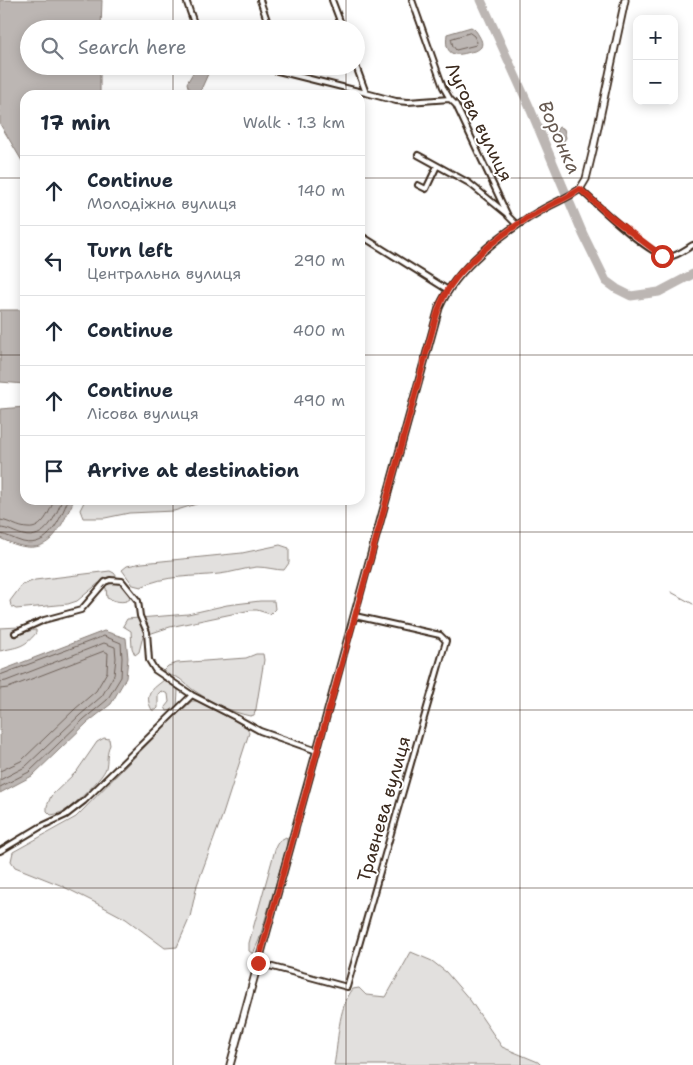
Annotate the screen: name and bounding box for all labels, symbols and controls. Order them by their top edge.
map controls [633,15,678,105]
button: + [633,15,678,60]
search box [20,20,365,75]
icon: search [38,34,66,62]
text: Search here [78,35,187,60]
street label: Лугова вулиця [440,59,518,185]
button: − [633,60,678,105]
water label: Воронка [532,96,587,178]
text: 17 min [40,109,111,137]
text: Walk · 1.3 km [243,112,345,133]
text: Continue [87,168,173,193]
icon: ahead [40,177,68,205]
text: 140 m [298,180,345,201]
text: Молодіжна вулиця [87,193,237,214]
text: Turn left [87,238,173,263]
route start [651,245,674,268]
icon: left [40,247,68,275]
text: 290 m [293,250,345,271]
text: Центральна вулиця [87,263,241,284]
icon: ahead [40,317,68,345]
text: Continue [87,318,173,343]
text: 400 m [292,320,345,341]
text: Continue [87,378,173,403]
icon: ahead [40,387,68,415]
text: 490 m [293,390,345,411]
text: Лісова вулиця [87,403,199,424]
icon: arrive [40,457,68,485]
text: Arrive at destination [87,458,299,483]
street label: Травнева вулиця [352,733,416,885]
route end [247,952,270,975]

